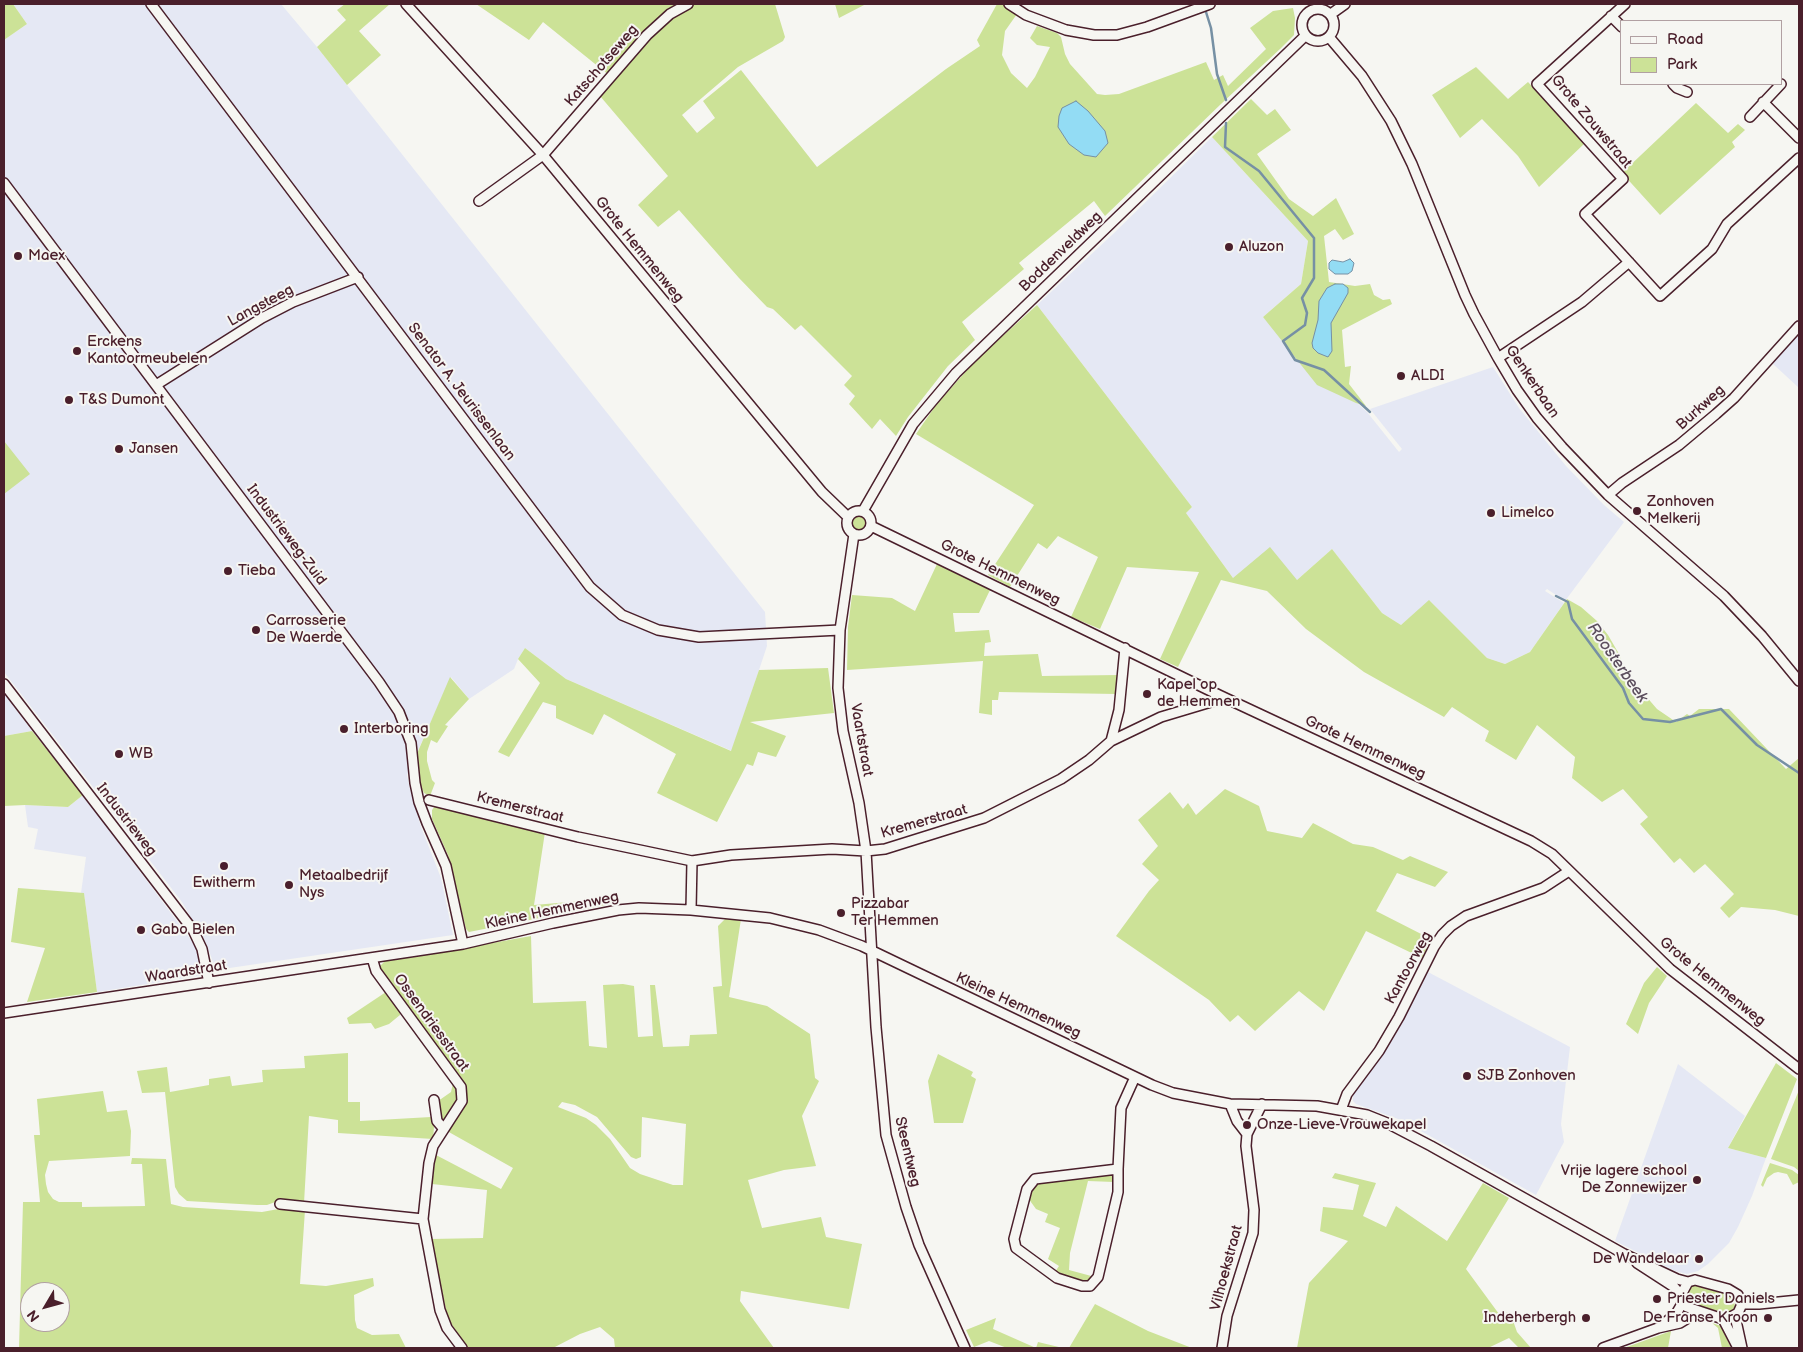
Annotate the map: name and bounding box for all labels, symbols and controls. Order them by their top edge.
legend [1620,20,1783,85]
street label: Katschotseweg [561,21,643,111]
text: Road [1667,30,1703,49]
text: Park [1667,55,1697,74]
street label: Grote Zouwstraat [1547,72,1635,172]
street label: Grote Hemmenweg [591,193,687,307]
street label: Boddenveldweg [1016,208,1106,296]
place label: Aluzon [1239,238,1284,256]
marker: Aluzon [1223,241,1235,253]
place label: Maex [28,247,65,265]
marker: Maex [12,250,24,262]
street label: Langsteeg [225,281,297,331]
street label: Senator A. Jeurissenlaan [403,320,519,464]
place label: Erckens Kantoormeubelen [87,333,208,368]
street label: Genkerbaan [1501,342,1563,422]
marker: Erckens Kantoormeubelen [71,345,83,357]
place label: ALDI [1411,367,1444,385]
marker: ALDI [1395,370,1407,382]
street label: Burkweg [1673,382,1729,434]
place label: T&S Dumont [79,391,164,409]
marker: T&S Dumont [63,394,75,406]
place label: Jansen [129,440,178,458]
marker: Jansen [113,443,125,455]
street label: Industrieweg-Zuid [242,481,330,589]
place label: Zonhoven Melkerij [1647,493,1714,528]
place label: Limelco [1501,504,1554,522]
marker: Zonhoven Melkerij [1631,505,1643,517]
marker: Limelco [1485,507,1497,519]
street label: Grote Hemmenweg [937,536,1063,610]
place label: Tieba [238,562,276,580]
marker: Tieba [222,565,234,577]
place label: Carrosserie De Waerde [266,612,346,647]
water label: Roosterbeek [1582,619,1652,707]
marker: Carrosserie De Waerde [250,624,262,636]
place label: Kapel op de Hemmen [1157,676,1241,711]
marker: Kapel op de Hemmen [1141,688,1153,700]
street label: Vaartstraat [846,702,876,778]
street label: Grote Hemmenweg [1302,712,1428,784]
place label: Interboring [354,720,429,738]
marker: Interboring [338,723,350,735]
place label: WB [129,745,153,763]
marker: WB [113,748,125,760]
street label: Industrieweg [92,780,160,860]
street label: Kremerstraat [475,788,565,828]
street label: Kremerstraat [879,801,969,843]
marker: Ewitherm [218,860,230,872]
place label: Metaalbedrijf Nys [299,867,388,902]
place label: Ewitherm [193,874,255,892]
marker: Metaalbedrijf Nys [283,879,295,891]
street label: Kleine Hemmenweg [484,888,620,934]
place label: Pizzabar Ter Hemmen [851,895,939,930]
marker: Pizzabar Ter Hemmen [835,907,847,919]
place label: Gabo Bielen [151,921,235,939]
marker: Gabo Bielen [135,924,147,936]
street label: Kantoorweg [1382,928,1436,1008]
street label: Grote Hemmenweg [1655,934,1769,1030]
street label: Waardstraat [144,957,228,987]
street label: Kleine Hemmenweg [953,969,1083,1043]
street label: Ossendriesstraat [390,971,472,1075]
place label: SJB Zonhoven [1477,1067,1576,1085]
marker: SJB Zonhoven [1461,1070,1473,1082]
street label: Steentweg [890,1115,924,1189]
place label: Onze-Lieve-Vrouwekapel [1257,1116,1426,1134]
marker: Onze-Lieve-Vrouwekapel [1241,1119,1253,1131]
place label: Vrije lagere school De Zonnewijzer [1561,1162,1687,1197]
marker: Vrije lagere school De Zonnewijzer [1691,1174,1703,1186]
street label: Vilhoekstraat [1207,1223,1247,1313]
place label: De Wandelaar [1592,1250,1689,1268]
marker: De Wandelaar [1693,1253,1705,1265]
north arrow [20,1282,70,1332]
place label: Priester Daniels [1667,1290,1775,1308]
marker: Priester Daniels [1651,1293,1663,1305]
text: N [23,1306,43,1325]
place label: Indeherbergh [1483,1309,1576,1327]
place label: De Franse Kroon [1643,1309,1758,1327]
marker: Indeherbergh [1580,1312,1592,1324]
marker: De Franse Kroon [1762,1312,1774,1324]

